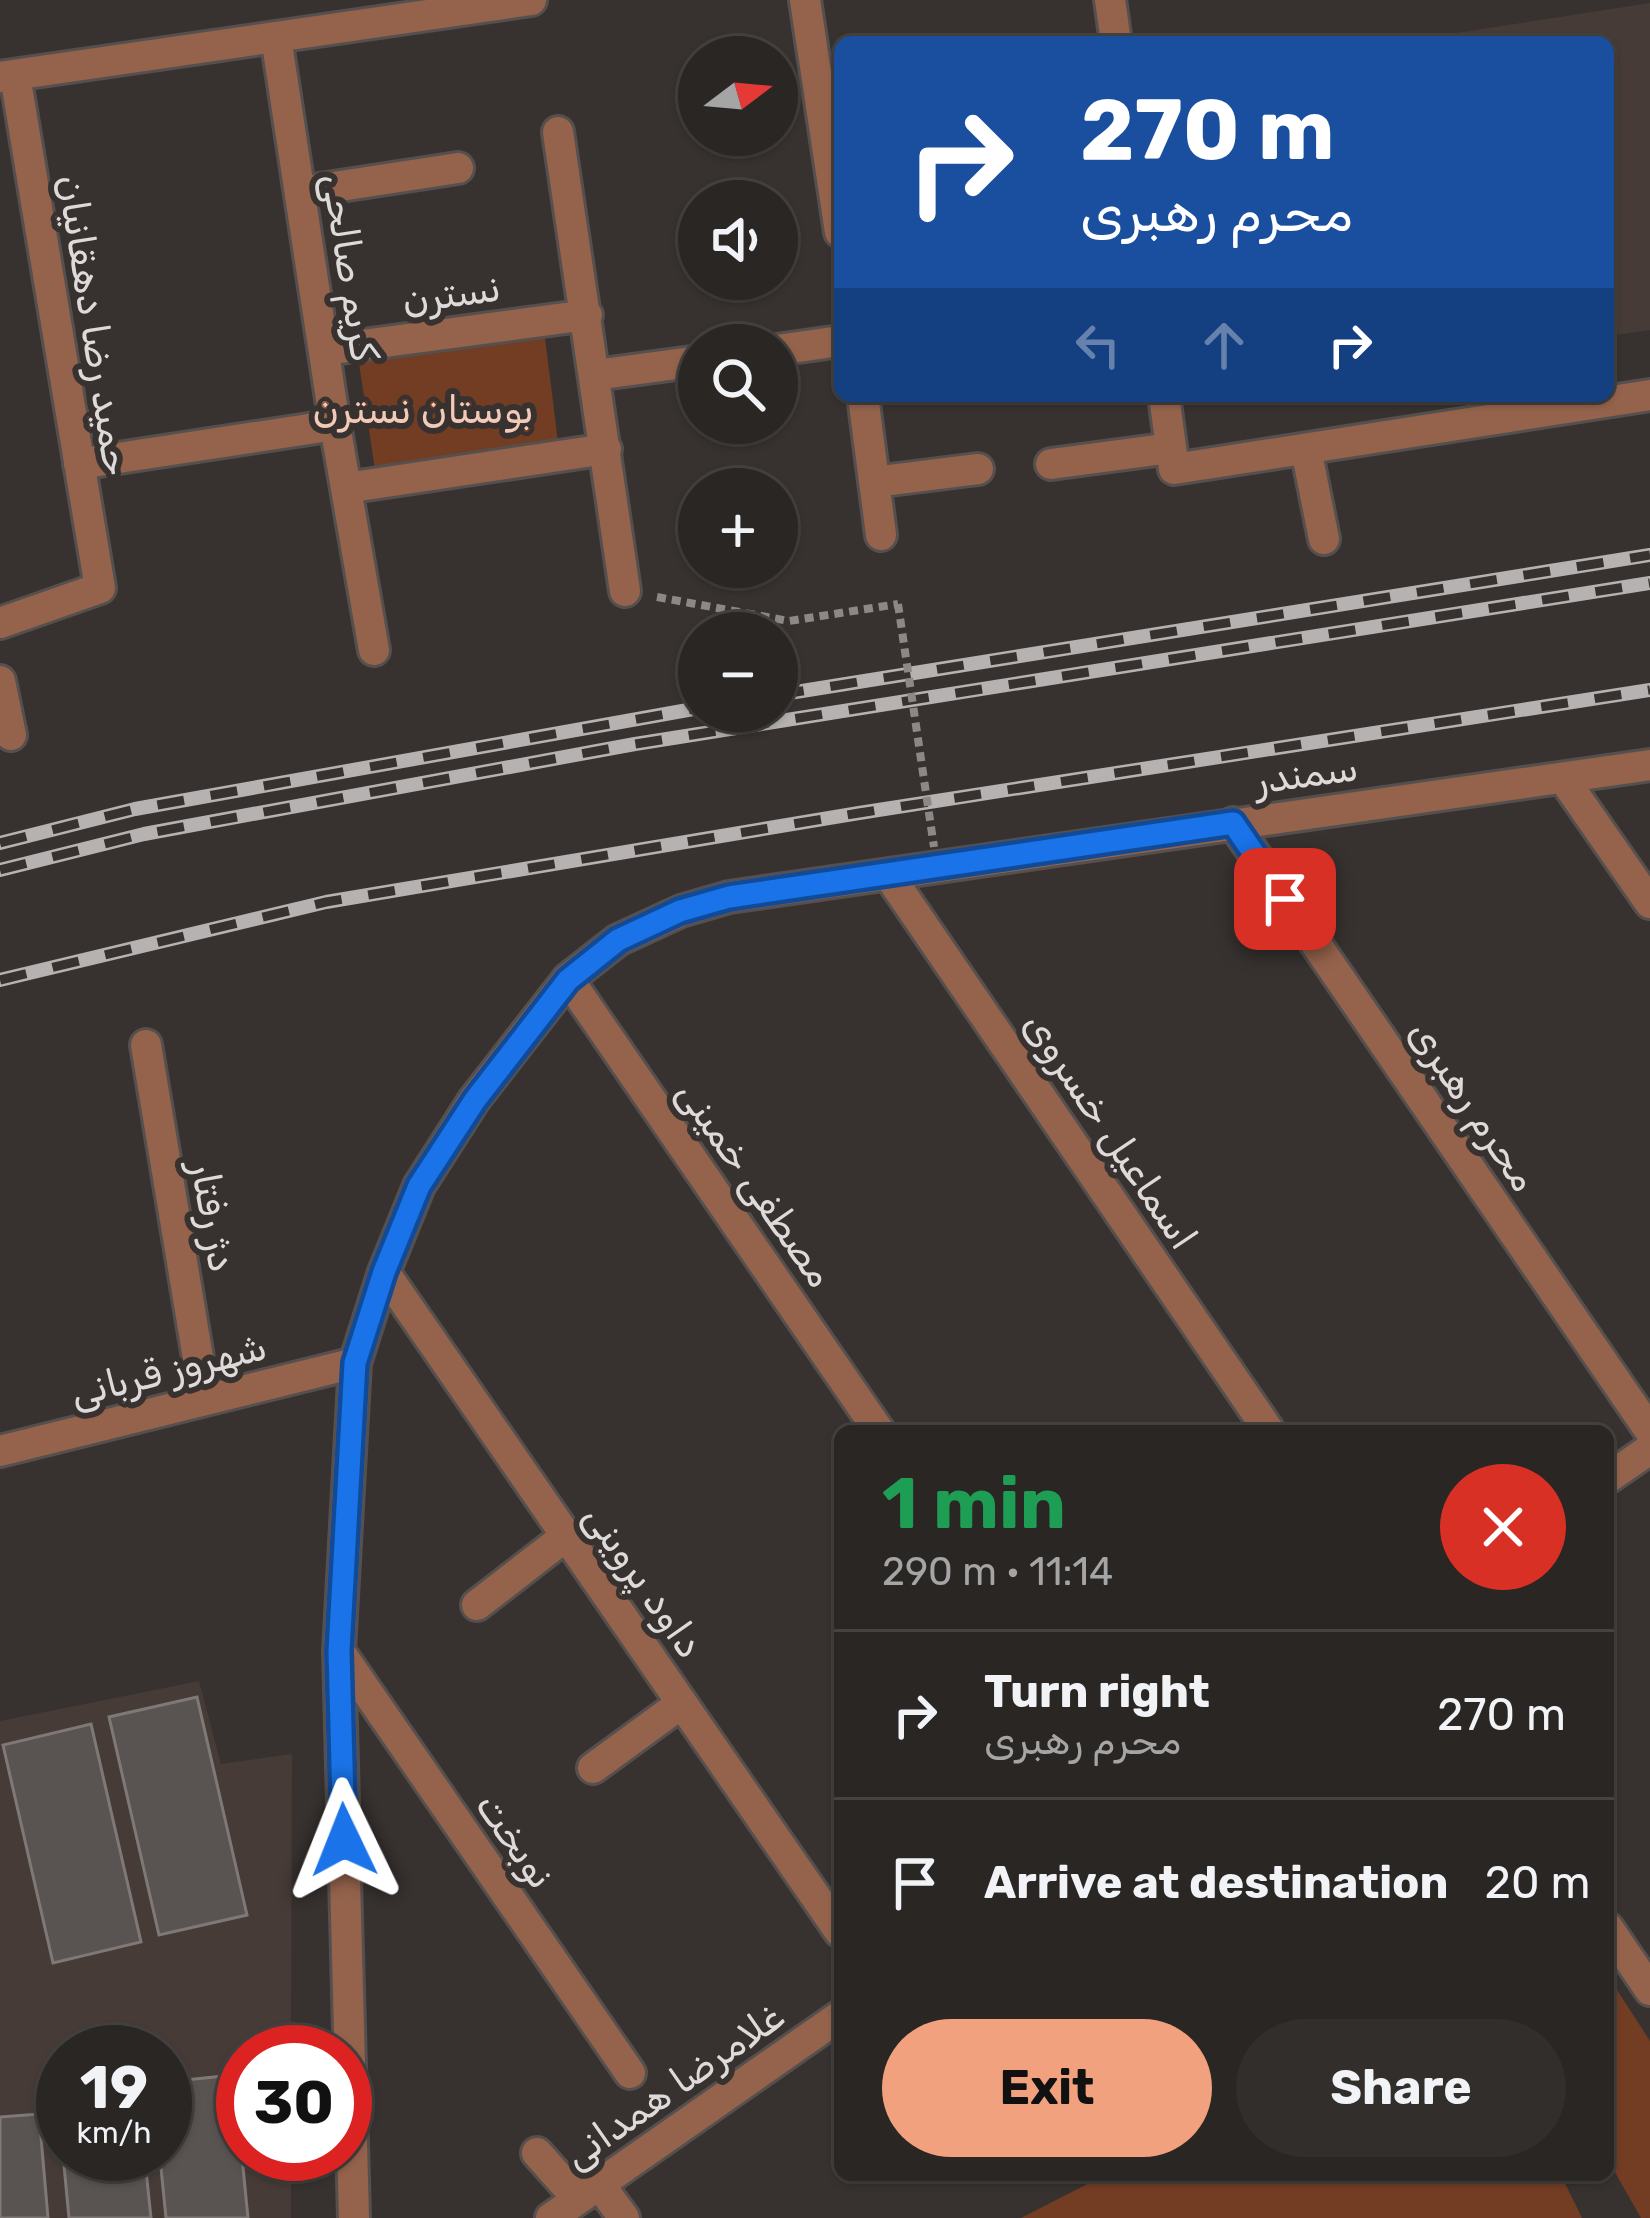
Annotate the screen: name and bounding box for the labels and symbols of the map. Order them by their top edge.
north arrow [678,36,798,156]
street label: کریم صالحی [310,170,388,365]
street label: حمید رضا دهقانیان [48,171,141,479]
street label: نسترن [399,264,503,324]
park label: بوستان نسترن [312,387,534,433]
street label: سمندر [1250,744,1361,804]
pin [1234,848,1336,950]
street label: اسماعیل خسروی [1014,1003,1207,1258]
street label: محرم رهبری [1397,1011,1547,1201]
street label: مصطفی خمینی [667,1071,844,1296]
street label: دژ رفتار [180,1155,245,1275]
street label: شهروز قربانی [65,1323,271,1417]
street label: داود پروینی [571,1495,713,1668]
position arrow [281,1777,407,1903]
street label: نوبخت [466,1784,565,1897]
street label: غلامرضا همدانی [555,1993,793,2179]
speed limit sign: 30 [216,2025,372,2181]

